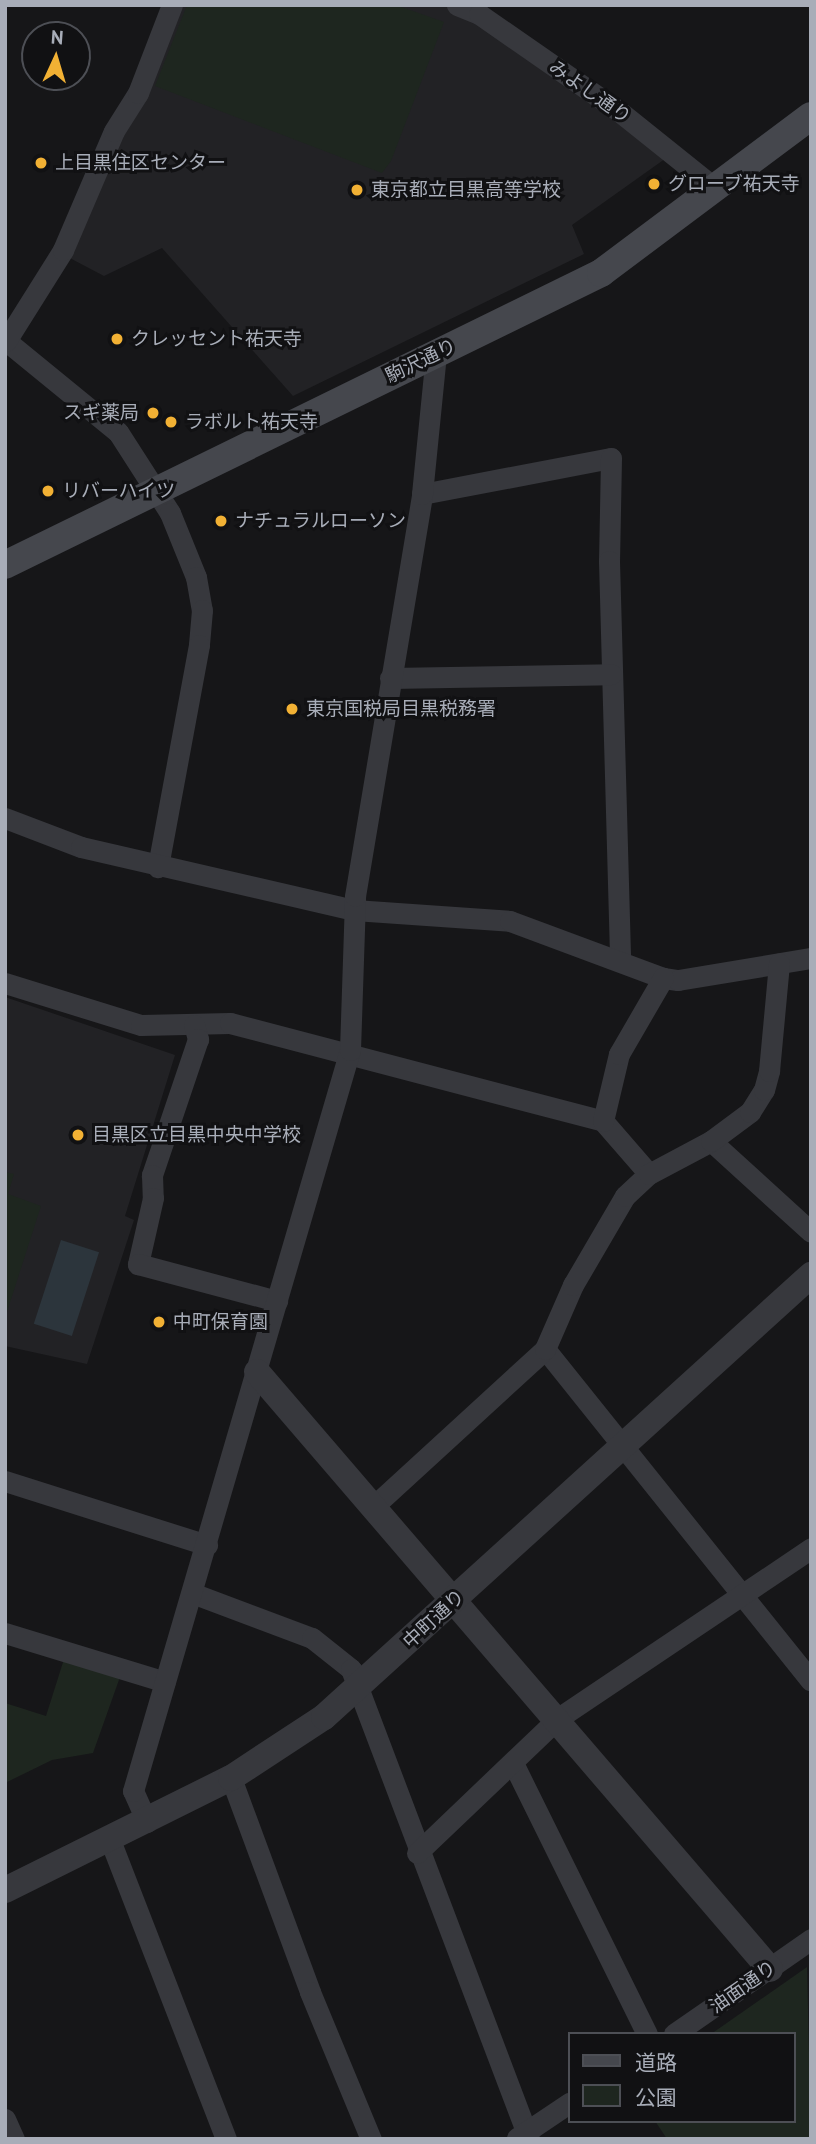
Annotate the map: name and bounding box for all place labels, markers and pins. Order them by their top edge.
place label: 上目黒住区センター [55,152,226,174]
marker: 上目黒住区センター [33,155,49,171]
place label: グローブ祐天寺 [668,173,801,195]
marker: グローブ祐天寺 [646,176,662,192]
place label: 東京都立目黒高等学校 [371,179,561,201]
marker: 東京都立目黒高等学校 [349,182,365,198]
place label: クレッセント祐天寺 [131,328,302,350]
marker: クレッセント祐天寺 [109,331,125,347]
place label: スギ薬局 [63,402,139,424]
marker: スギ薬局 [145,405,161,421]
place label: ラボルト祐天寺 [185,411,318,433]
marker: ラボルト祐天寺 [163,414,179,430]
place label: リバーハイツ [62,480,176,502]
marker: リバーハイツ [40,483,56,499]
place label: ナチュラルローソン [235,510,406,532]
marker: ナチュラルローソン [213,513,229,529]
place label: 東京国税局目黒税務署 [306,698,496,720]
marker: 東京国税局目黒税務署 [284,701,300,717]
place label: 目黒区立目黒中央中学校 [92,1124,301,1146]
marker: 目黒区立目黒中央中学校 [70,1127,86,1143]
place label: 中町保育園 [173,1311,268,1333]
marker: 中町保育園 [151,1314,167,1330]

